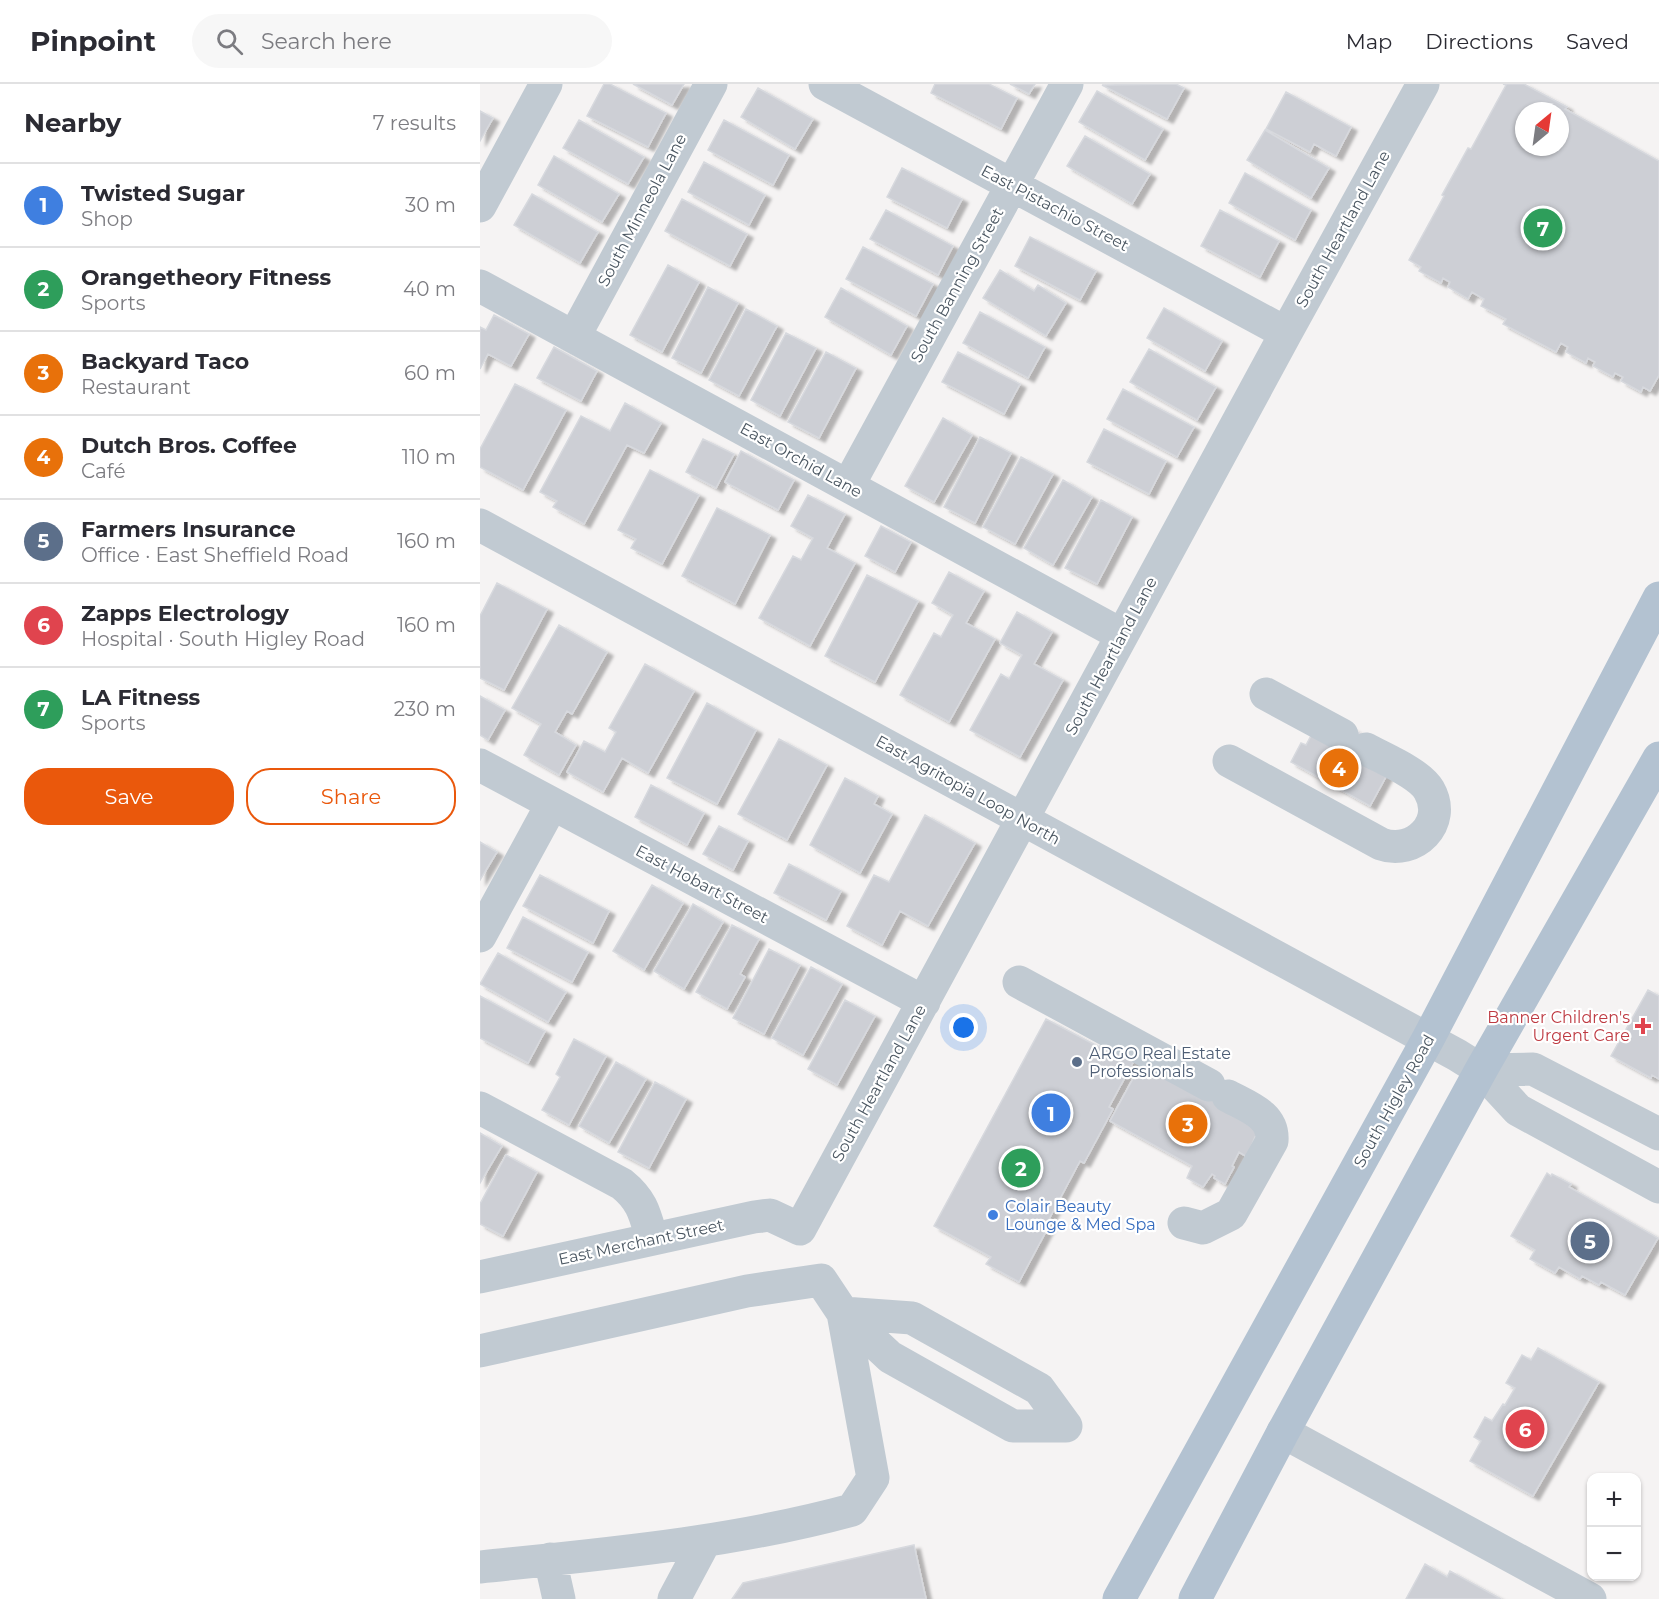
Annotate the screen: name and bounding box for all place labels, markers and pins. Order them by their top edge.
pin: 7 [1524,206,1562,250]
pin: 4 [1320,746,1358,790]
place label: Banner Children's Urgent Care [1487,1008,1630,1045]
marker: Banner Children's Urgent Care [1634,1017,1652,1035]
place label: ARGO Real Estate Professionals [1089,1044,1231,1081]
marker: ARGO Real Estate Professionals [1070,1055,1084,1069]
pin: 1 [1032,1090,1070,1136]
pin: 3 [1168,1102,1208,1146]
pin: 2 [1002,1146,1040,1190]
place label: Colair Beauty Lounge & Med Spa [1005,1197,1156,1234]
marker: Colair Beauty Lounge & Med Spa [986,1208,1000,1222]
pin: 5 [1570,1218,1610,1264]
pin: 6 [1506,1406,1544,1452]

